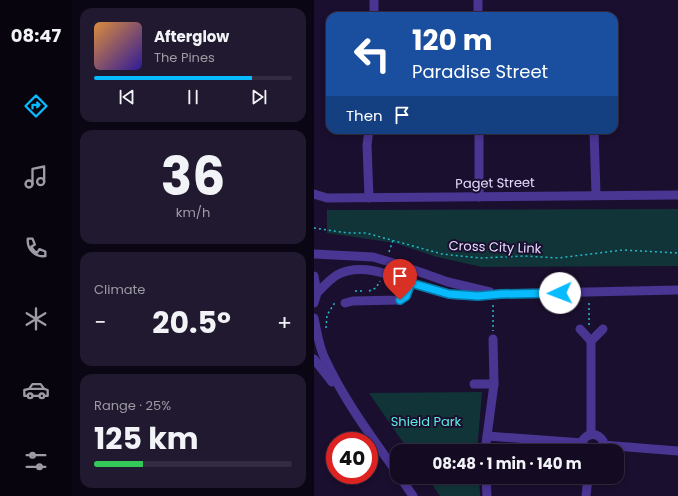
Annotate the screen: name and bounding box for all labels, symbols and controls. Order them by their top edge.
text: 120 m [412,21,492,60]
text: 08:47 [11,23,61,48]
text: Afterglow [154,26,229,47]
icon: left [346,28,398,80]
text: The Pines [154,48,215,67]
text: Paradise Street [412,59,548,84]
icon: previous [116,86,138,108]
icon: pause [182,86,204,108]
icon: next [248,86,270,108]
icon: directions [22,92,50,120]
icon: arrive [391,104,413,126]
text: Then [346,105,383,126]
text: 36 [161,140,225,213]
icon: music [22,163,50,191]
street label: Paget Street [455,173,535,193]
text: km/h [176,203,210,222]
icon: phone [22,234,50,262]
street label: Cross City Link [448,236,542,258]
pin [383,259,417,300]
icon: arrive [389,265,411,287]
position arrow [539,272,581,314]
text: Climate [94,280,145,299]
text: 20.5° [152,301,231,344]
icon: climate [22,305,50,333]
text: − [94,307,106,338]
text: + [277,307,292,338]
icon: car [22,376,50,404]
text: Range · 25% [94,396,171,415]
park label: Shield Park [391,412,462,431]
text: 125 km [94,417,199,460]
speed limit sign: 40 [326,432,378,484]
icon: filters [22,447,50,475]
text: 08:48 · 1 min · 140 m [432,453,582,474]

